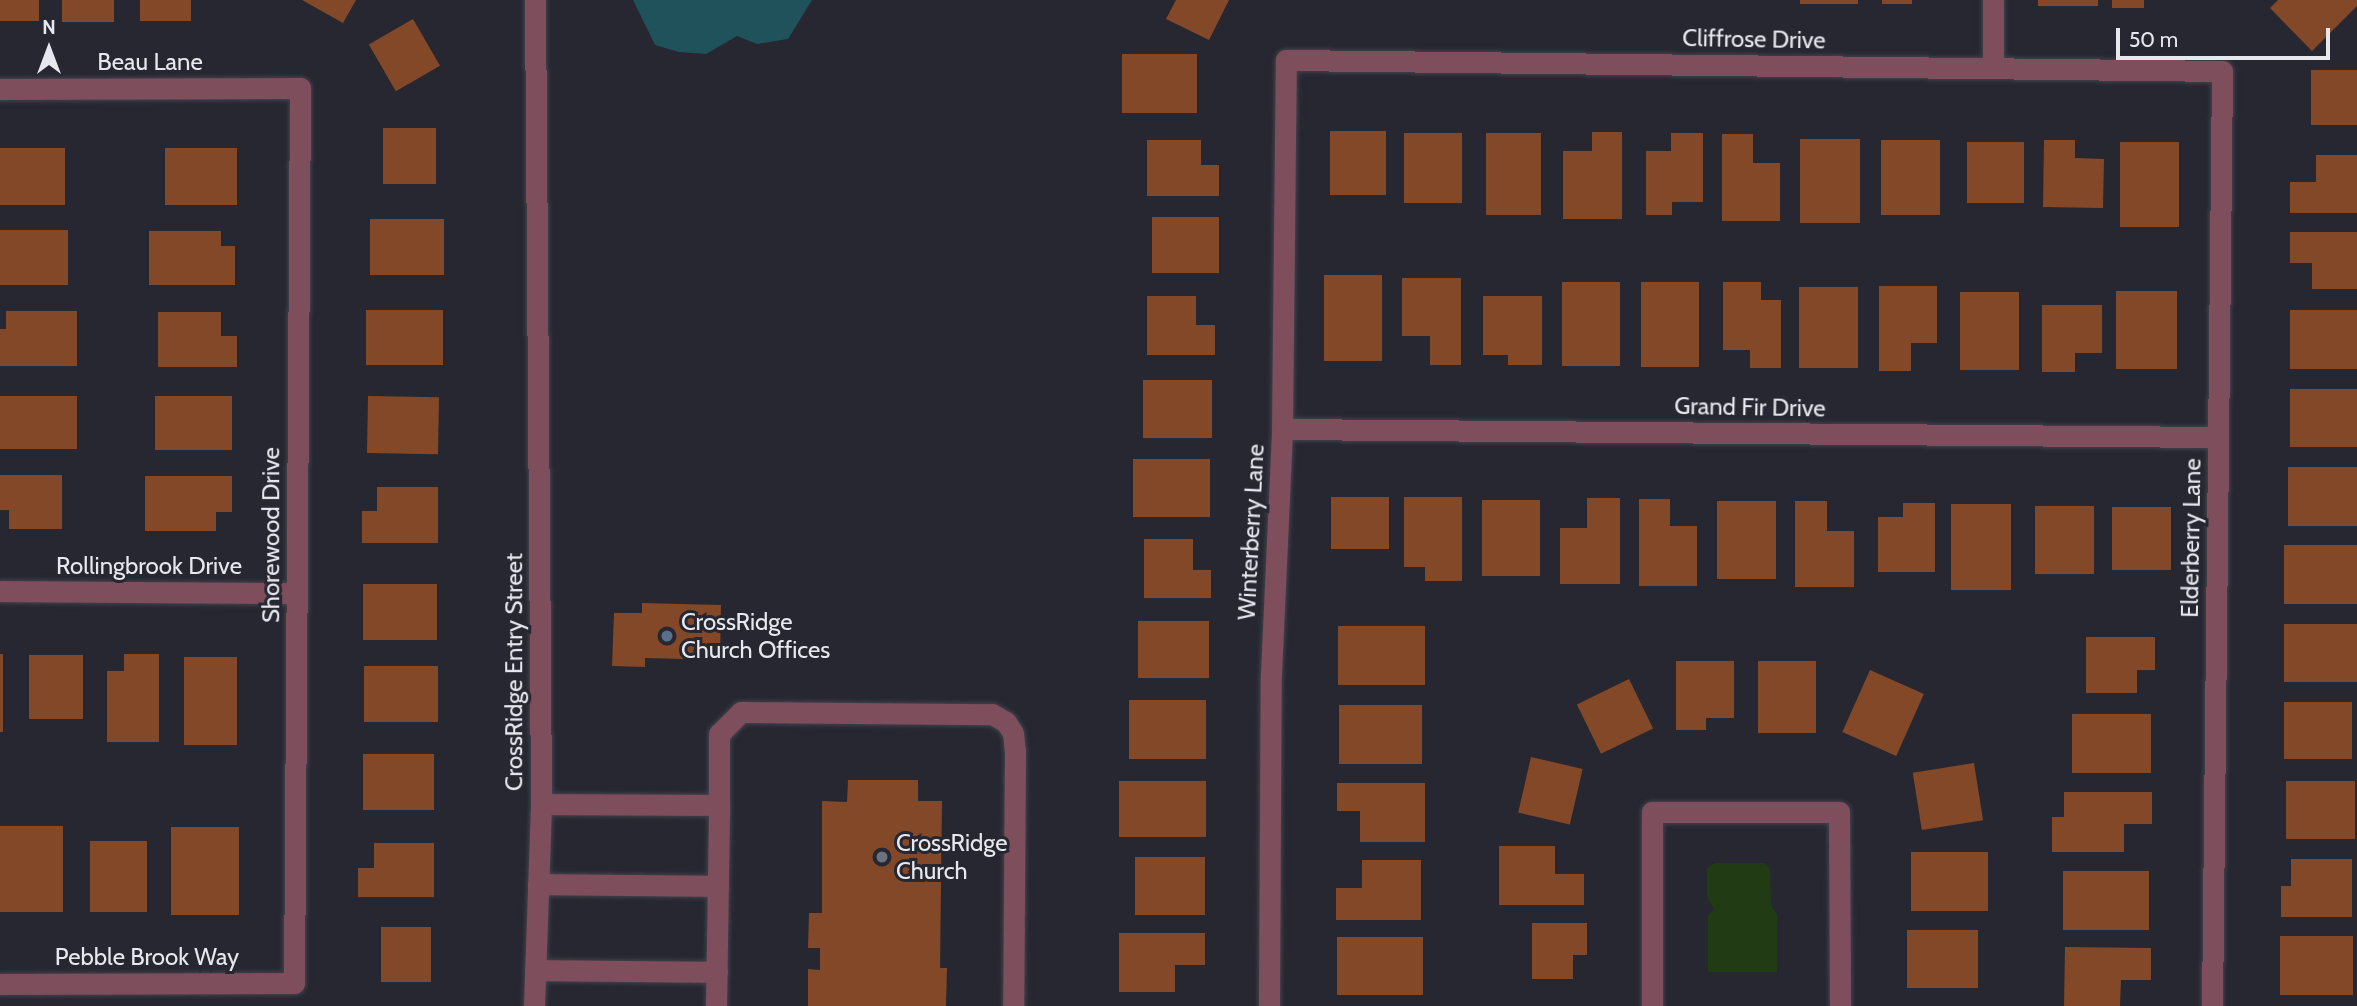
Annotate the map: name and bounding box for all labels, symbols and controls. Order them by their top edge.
north arrow [14,14,84,84]
scale bar [2119,14,2332,58]
text: N [42,16,56,39]
street label: Cliffrose Drive [1682,23,1826,55]
text: 50 m [2129,27,2178,52]
street label: Beau Lane [97,48,203,76]
street label: Grand Fir Drive [1674,391,1826,423]
street label: Winterberry Lane [1232,443,1270,621]
street label: Shorewood Drive [257,447,285,623]
street label: Elderberry Lane [2175,458,2207,618]
street label: Rollingbrook Drive [56,552,242,580]
street label: CrossRidge Entry Street [500,553,528,791]
place label: CrossRidge Church Offices [681,608,830,664]
marker: CrossRidge Church Offices [659,628,675,644]
place label: CrossRidge Church [896,829,1008,885]
marker: CrossRidge Church [874,849,890,865]
street label: Pebble Brook Way [55,943,239,971]

